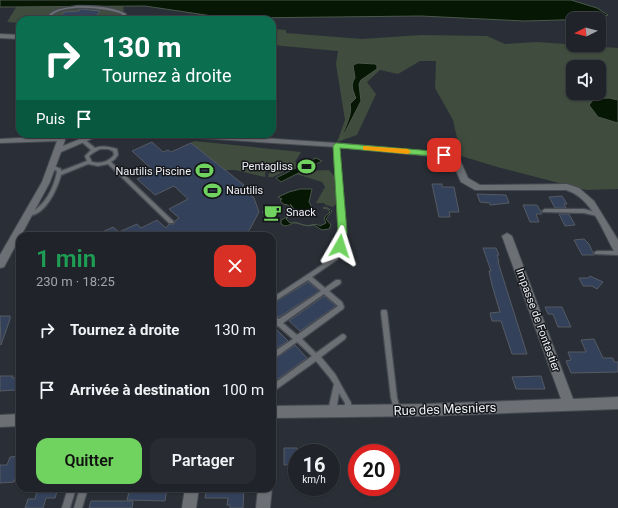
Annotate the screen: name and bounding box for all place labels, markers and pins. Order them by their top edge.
pin [427,138,461,172]
sports icon: Pentagliss [296,156,316,176]
place label: Pentagliss [242,160,293,173]
sports icon: Nautilis Piscine [194,161,214,181]
place label: Nautilis Piscine [115,165,191,178]
sports icon: Nautilis [203,180,223,200]
place label: Nautilis [226,184,264,197]
cafe icon: Snack [263,202,283,222]
place label: Snack [286,206,316,219]

